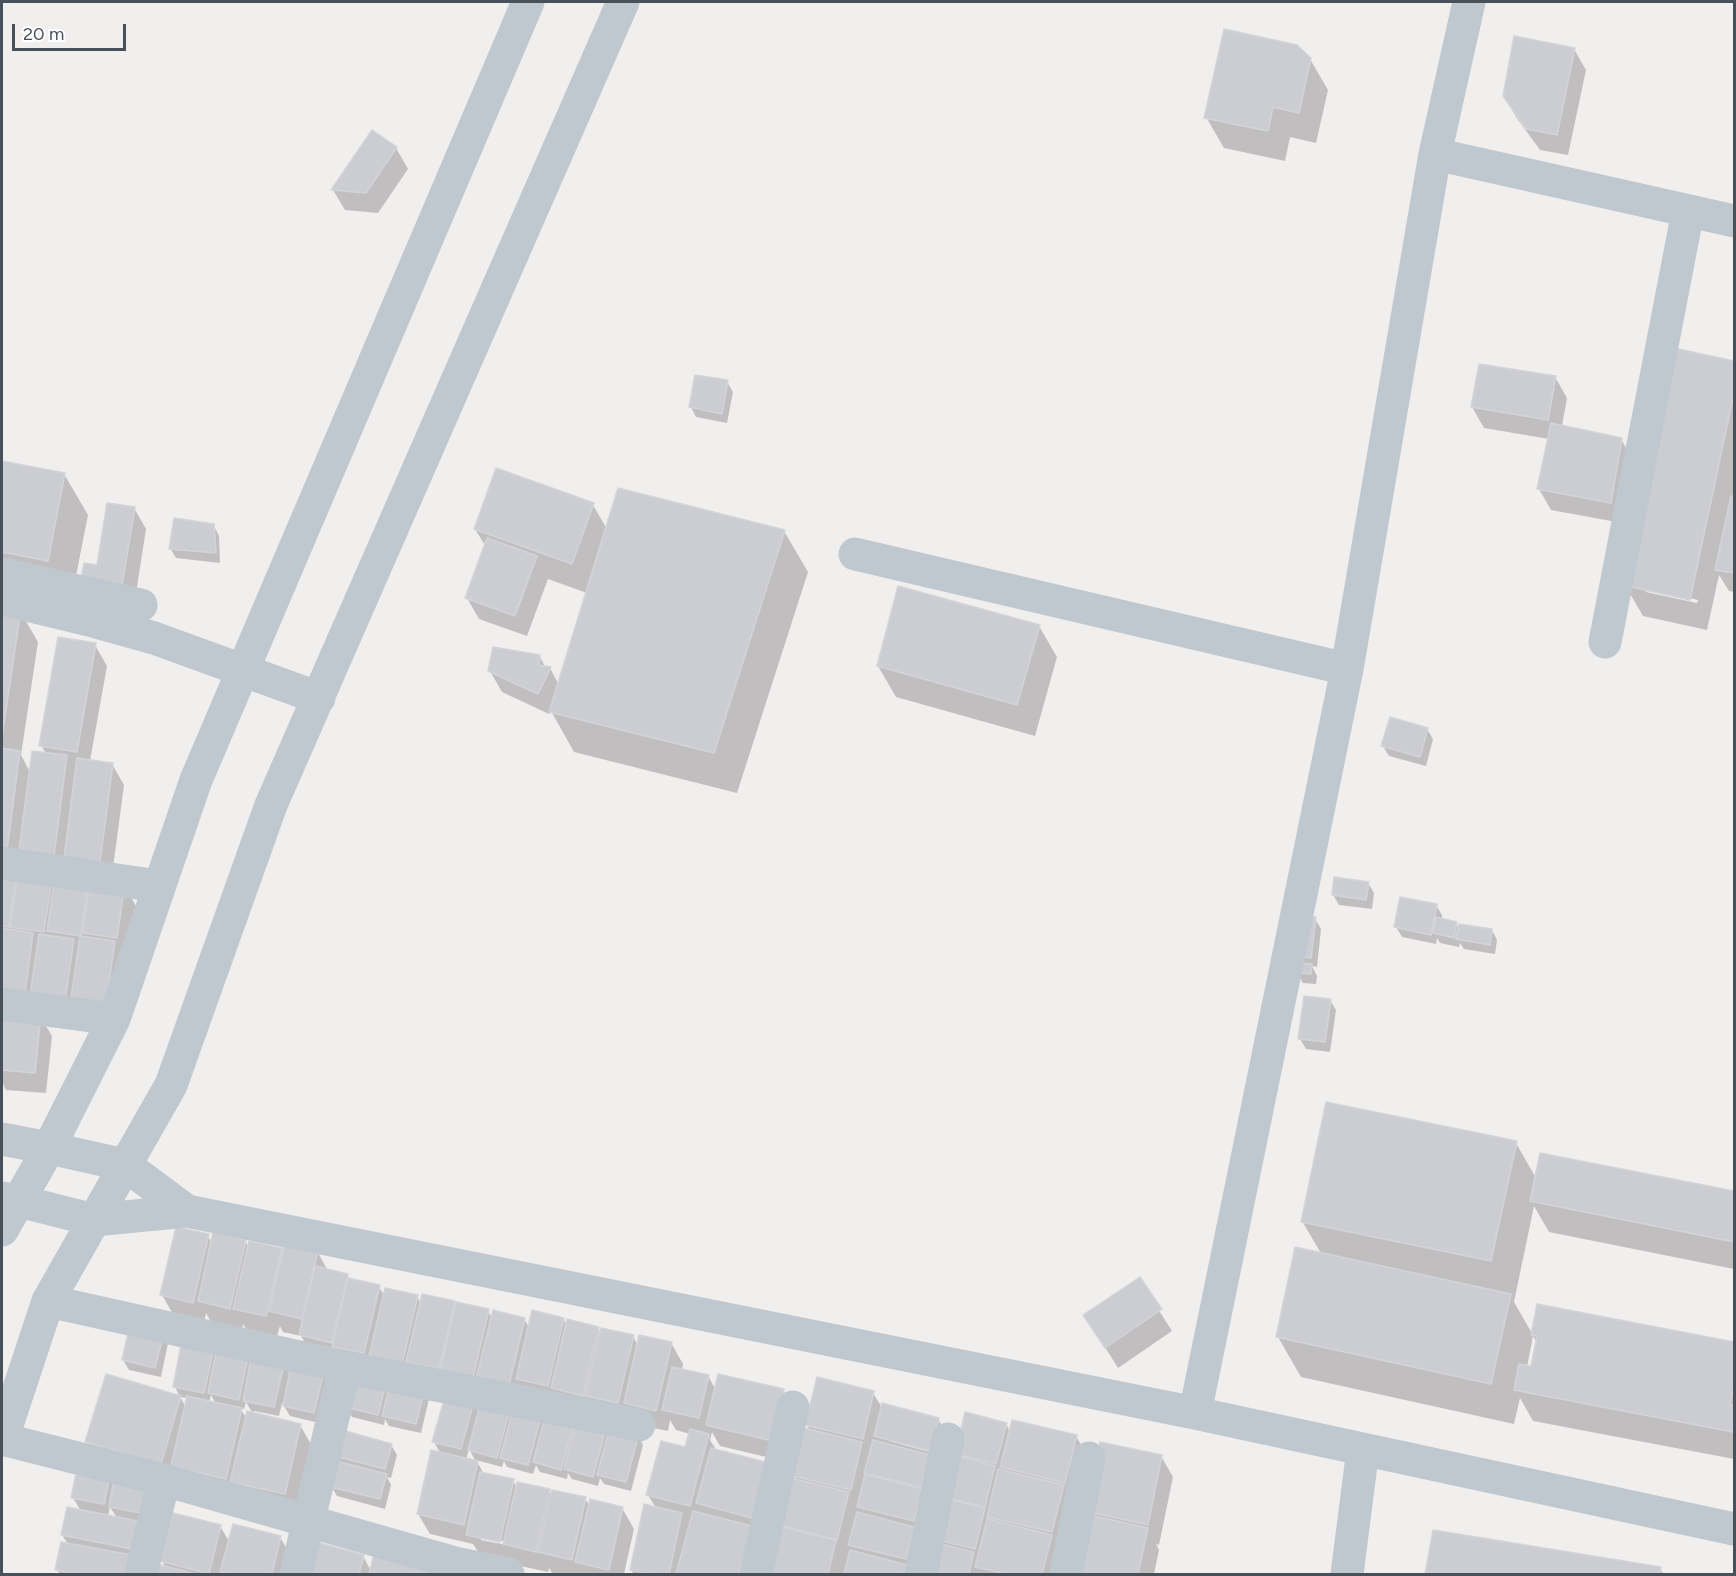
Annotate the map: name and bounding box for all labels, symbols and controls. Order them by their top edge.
scale bar [15,12,129,50]
text: 20 m [23,23,64,45]

